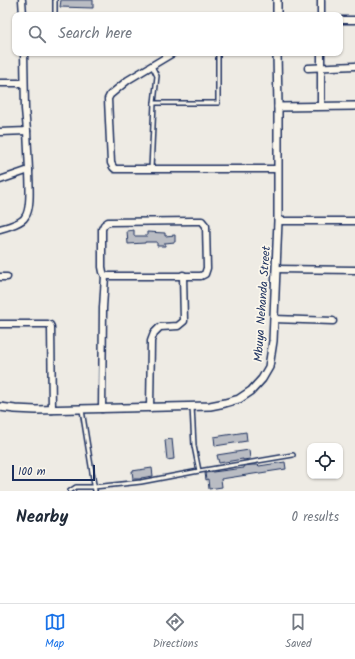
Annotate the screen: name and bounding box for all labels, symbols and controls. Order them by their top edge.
search box [12,12,343,56]
text: Search here [58,22,132,46]
icon: search [26,23,48,45]
street label: Mbuya Nehanda Street [249,245,276,363]
map controls [307,443,343,479]
button: locate [307,443,343,479]
scale bar [12,463,95,482]
text: 100 m [18,463,46,481]
text: Nearby [16,504,68,531]
text: 0 results [292,507,339,528]
tab: Map [44,611,66,653]
tab: Directions [153,611,198,653]
tab: Saved [285,611,311,653]

